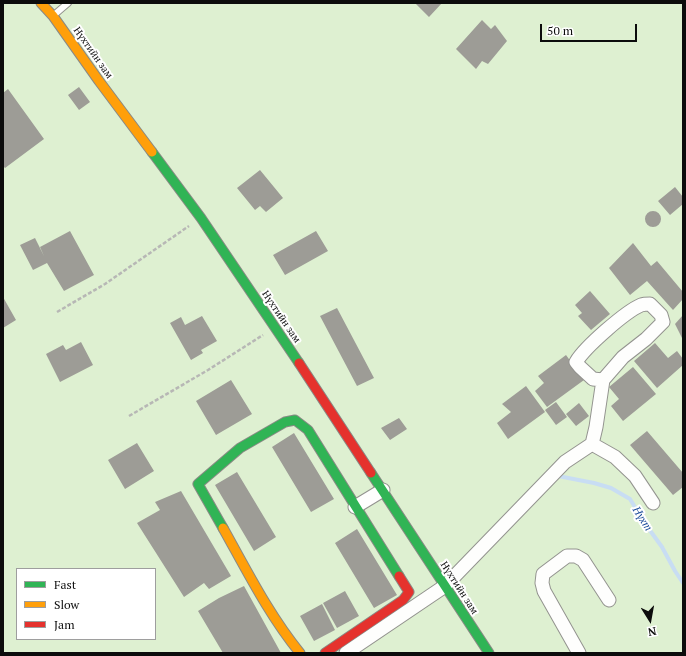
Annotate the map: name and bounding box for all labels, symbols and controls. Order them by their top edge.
scale bar [542,16,639,42]
text: 50 m [547,23,573,38]
street label: Нүхтийн зам [71,25,115,81]
street label: Нүхтийн зам [259,289,303,345]
water label: Нүхт [629,504,655,534]
street label: Нүхтийн зам [438,559,480,617]
legend [16,568,156,640]
text: Fast [54,577,76,592]
text: Slow [54,597,79,612]
north arrow [630,600,670,640]
text: Jam [54,617,75,632]
text: N [647,624,658,639]

